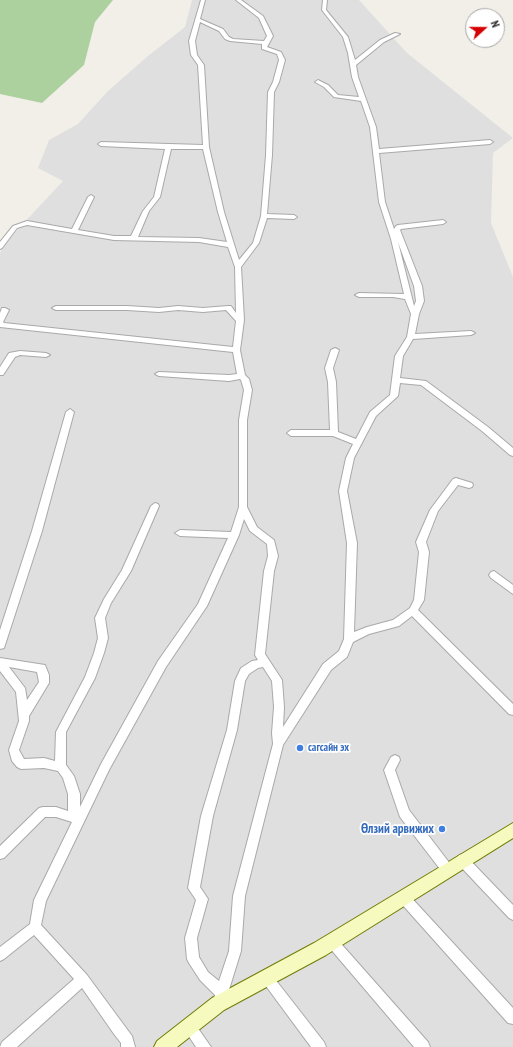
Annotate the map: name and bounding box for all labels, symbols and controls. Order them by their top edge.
north arrow [465,8,505,48]
text: N [488,19,503,29]
place label: сагсайн эх [308,741,349,755]
marker: сагсайн эх [295,743,305,753]
place label: Өлзий арвижих [361,821,434,837]
marker: Өлзий арвижих [437,824,447,834]

